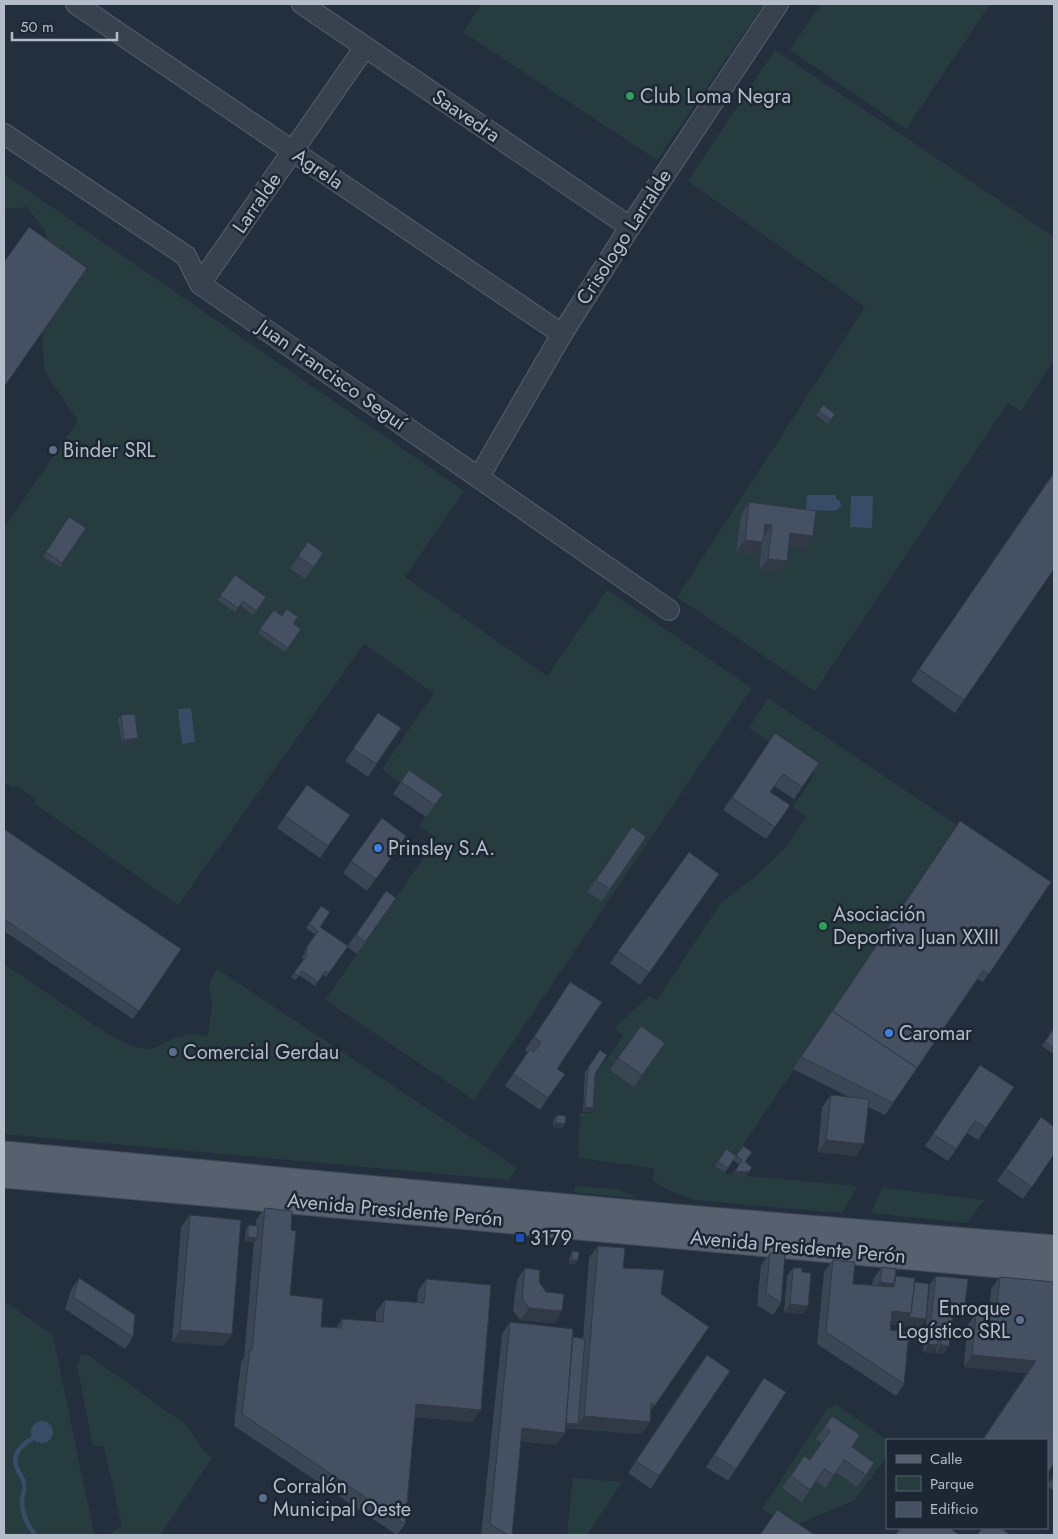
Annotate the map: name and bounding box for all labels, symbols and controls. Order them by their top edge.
scale bar [12,10,118,42]
text: 50 m [20,16,54,38]
place label: Club Loma Negra [640,82,791,111]
street label: Saavedra [426,83,506,149]
marker: Club Loma Negra [624,90,636,102]
street label: Agrela [287,141,349,197]
street label: Crisologo Larralde [569,163,679,311]
street label: Larralde [226,167,288,239]
street label: Juan Francisco Seguí [249,311,413,438]
place label: Binder SRL [63,436,156,465]
marker: Binder SRL [47,444,59,456]
place label: Prinsley S.A. [388,834,495,863]
marker: Prinsley S.A. [372,842,384,854]
place label: Asociación Deportiva Juan XXIII [833,900,999,952]
marker: Asociación Deportiva Juan XXIII [817,920,829,932]
place label: Caromar [899,1019,972,1048]
marker: Caromar [883,1027,895,1039]
place label: Comercial Gerdau [183,1038,339,1067]
marker: Comercial Gerdau [167,1046,179,1058]
street label: Avenida Presidente Perón [286,1186,504,1234]
street label: Avenida Presidente Perón [689,1223,907,1271]
place label: 3179 [530,1224,572,1253]
marker: 3179 [514,1232,526,1244]
place label: Enroque Logístico SRL [898,1294,1010,1346]
marker: Enroque Logístico SRL [1014,1314,1026,1326]
legend [886,1439,1048,1529]
text: Calle [930,1448,962,1470]
place label: Corralón Municipal Oeste [273,1472,411,1524]
text: Parque [930,1473,974,1495]
marker: Corralón Municipal Oeste [257,1492,269,1504]
text: Edificio [930,1498,978,1520]

